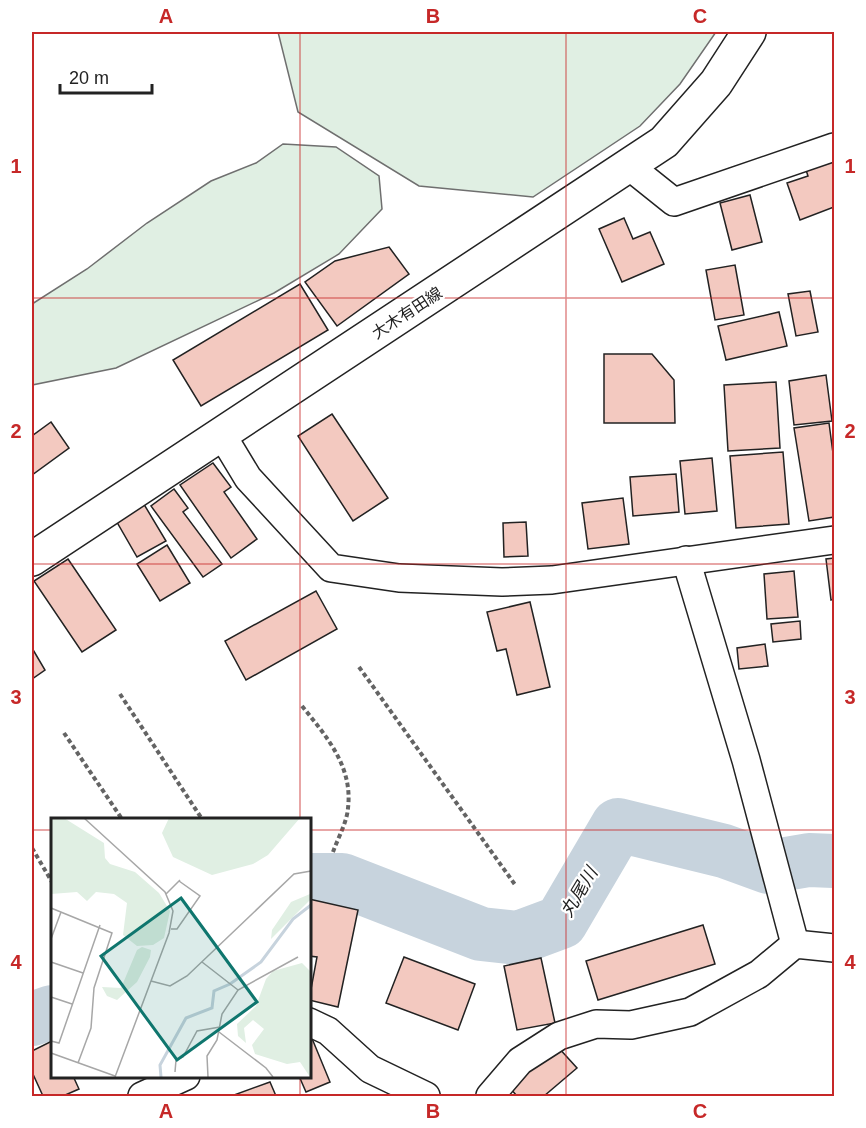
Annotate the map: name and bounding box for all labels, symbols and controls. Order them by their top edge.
text: A [159,5,173,27]
text: B [426,5,440,27]
text: C [693,5,707,27]
scale bar [60,57,152,95]
text: 20 m [69,68,109,88]
text: 1 [10,155,22,177]
text: 1 [844,155,856,177]
street label: 大木有田線 [369,284,445,342]
text: 2 [10,420,22,442]
text: 2 [844,420,856,442]
text: 3 [10,686,22,708]
text: 3 [844,686,856,708]
inset map [51,818,310,1077]
water label: 丸尾川 [557,862,603,920]
text: 4 [10,951,22,973]
text: 4 [844,951,856,973]
text: A [159,1100,173,1122]
text: B [426,1100,440,1122]
text: C [693,1100,707,1122]

